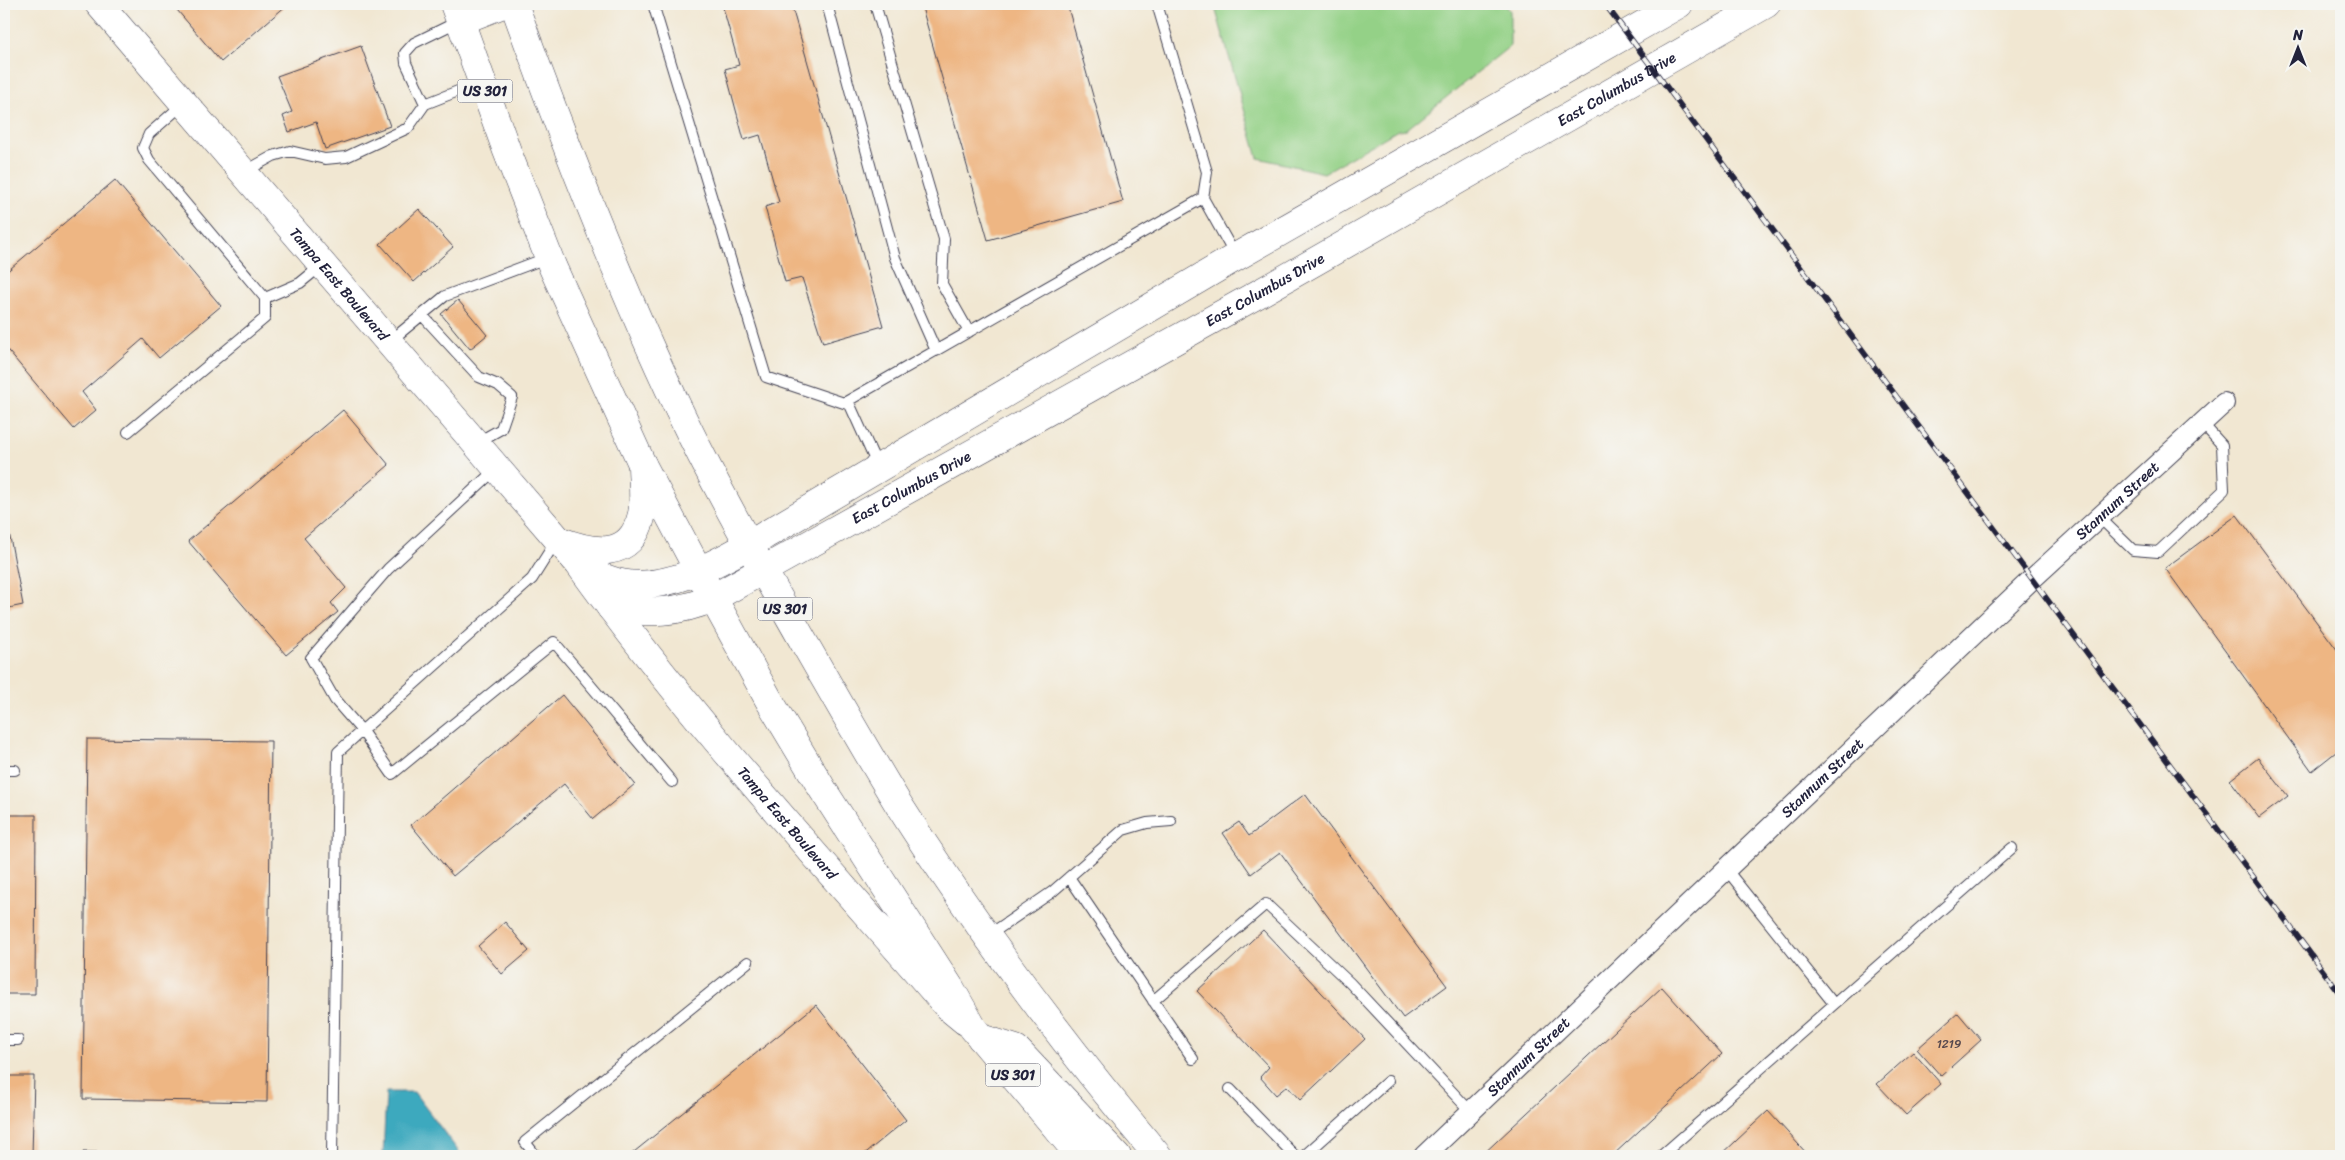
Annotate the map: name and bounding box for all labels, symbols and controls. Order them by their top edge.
north arrow [2272,22,2322,72]
text: N [2292,23,2303,48]
street label: East Columbus Drive [1552,45,1681,134]
road number: US 301 [458,80,512,102]
street label: Tampa East Boulevard [283,221,396,348]
street label: East Columbus Drive [1200,246,1329,334]
street label: East Columbus Drive [846,444,976,531]
street label: Stannum Street [2069,455,2166,546]
road number: US 301 [758,598,812,620]
street label: Stannum Street [1775,732,1870,824]
street label: Tampa East Boulevard [731,760,845,886]
street label: Stannum Street [1481,1010,1576,1103]
house number: 1219 [1937,1033,1961,1055]
road number: US 301 [986,1064,1040,1086]

